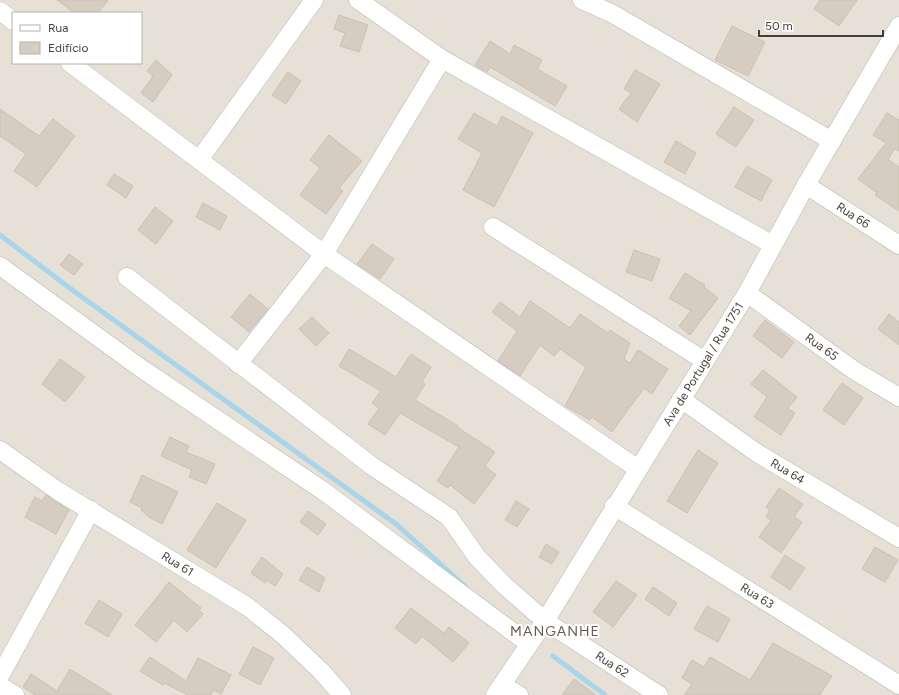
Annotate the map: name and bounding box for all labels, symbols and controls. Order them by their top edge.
legend [12,12,142,64]
scale bar [759,12,883,38]
text: 50 m [765,19,793,33]
text: Rua [48,21,68,35]
text: Edifício [48,41,88,55]
street label: Rua 66 [834,199,873,231]
street label: Ava de Portugal / Rua 1751 [660,300,746,428]
street label: Rua 65 [802,330,841,363]
street label: Rua 64 [768,456,808,487]
street label: Rua 61 [159,549,196,579]
street label: Rua 63 [738,580,776,612]
district label: MANGANHE [510,623,600,640]
street label: Rua 62 [593,649,631,680]

